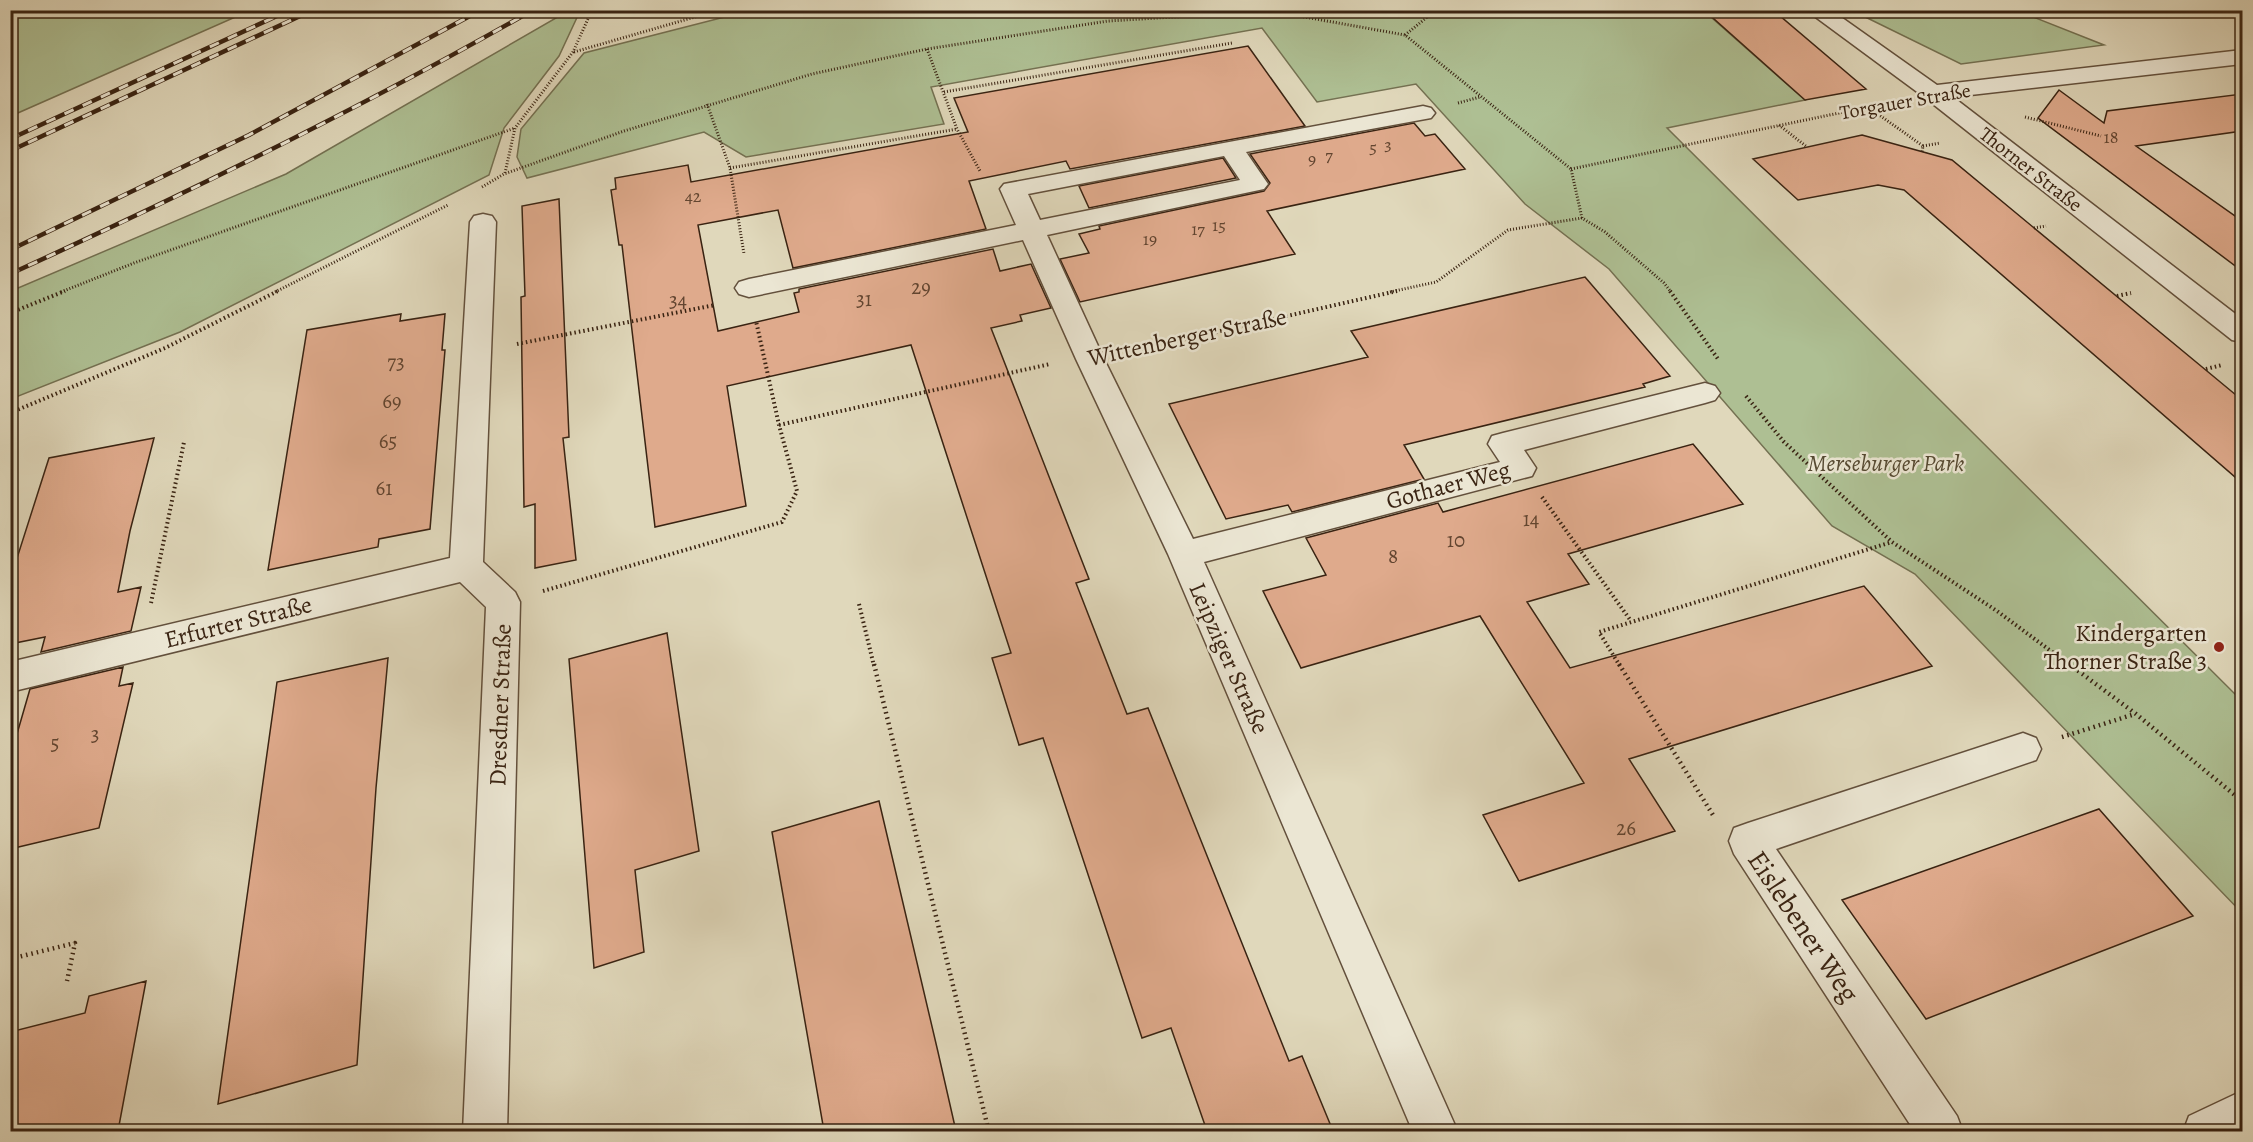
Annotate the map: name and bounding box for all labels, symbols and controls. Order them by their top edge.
street label: Torgauer Straße [1837,77,1973,126]
street label: Thorner Straße [1974,121,2088,218]
house number: 18 [2104,125,2118,149]
house number: 3 [1384,132,1392,156]
house number: 5 [1369,135,1377,159]
house number: 7 [1325,143,1333,167]
house number: 9 [1308,147,1316,171]
house number: 42 [685,184,702,208]
house number: 15 [1212,213,1226,237]
house number: 17 [1191,217,1205,241]
house number: 19 [1143,227,1157,251]
house number: 29 [911,273,931,301]
house number: 31 [856,285,872,313]
house number: 34 [669,286,687,314]
street label: Wittenberger Straße [1084,300,1289,374]
house number: 73 [387,348,405,376]
house number: 69 [382,387,402,415]
house number: 65 [379,427,397,455]
park label: Merseburger Park [1808,447,1965,479]
street label: Gothaer Weg [1382,453,1514,517]
house number: 61 [376,474,392,502]
house number: 14 [1523,505,1539,533]
house number: 10 [1447,526,1465,554]
house number: 8 [1388,542,1398,570]
street label: Leipziger Straße [1181,577,1277,739]
street label: Erfurter Straße [161,588,315,656]
place label: Kindergarten Thorner Straße 3 [2044,617,2207,677]
street label: Dresdner Straße [481,623,519,787]
marker: Kindergarten Thorner Straße 3 [2212,640,2226,654]
house number: 3 [91,720,99,748]
house number: 5 [50,729,60,757]
house number: 26 [1616,814,1636,842]
street label: Eislebener Weg [1738,843,1868,1010]

